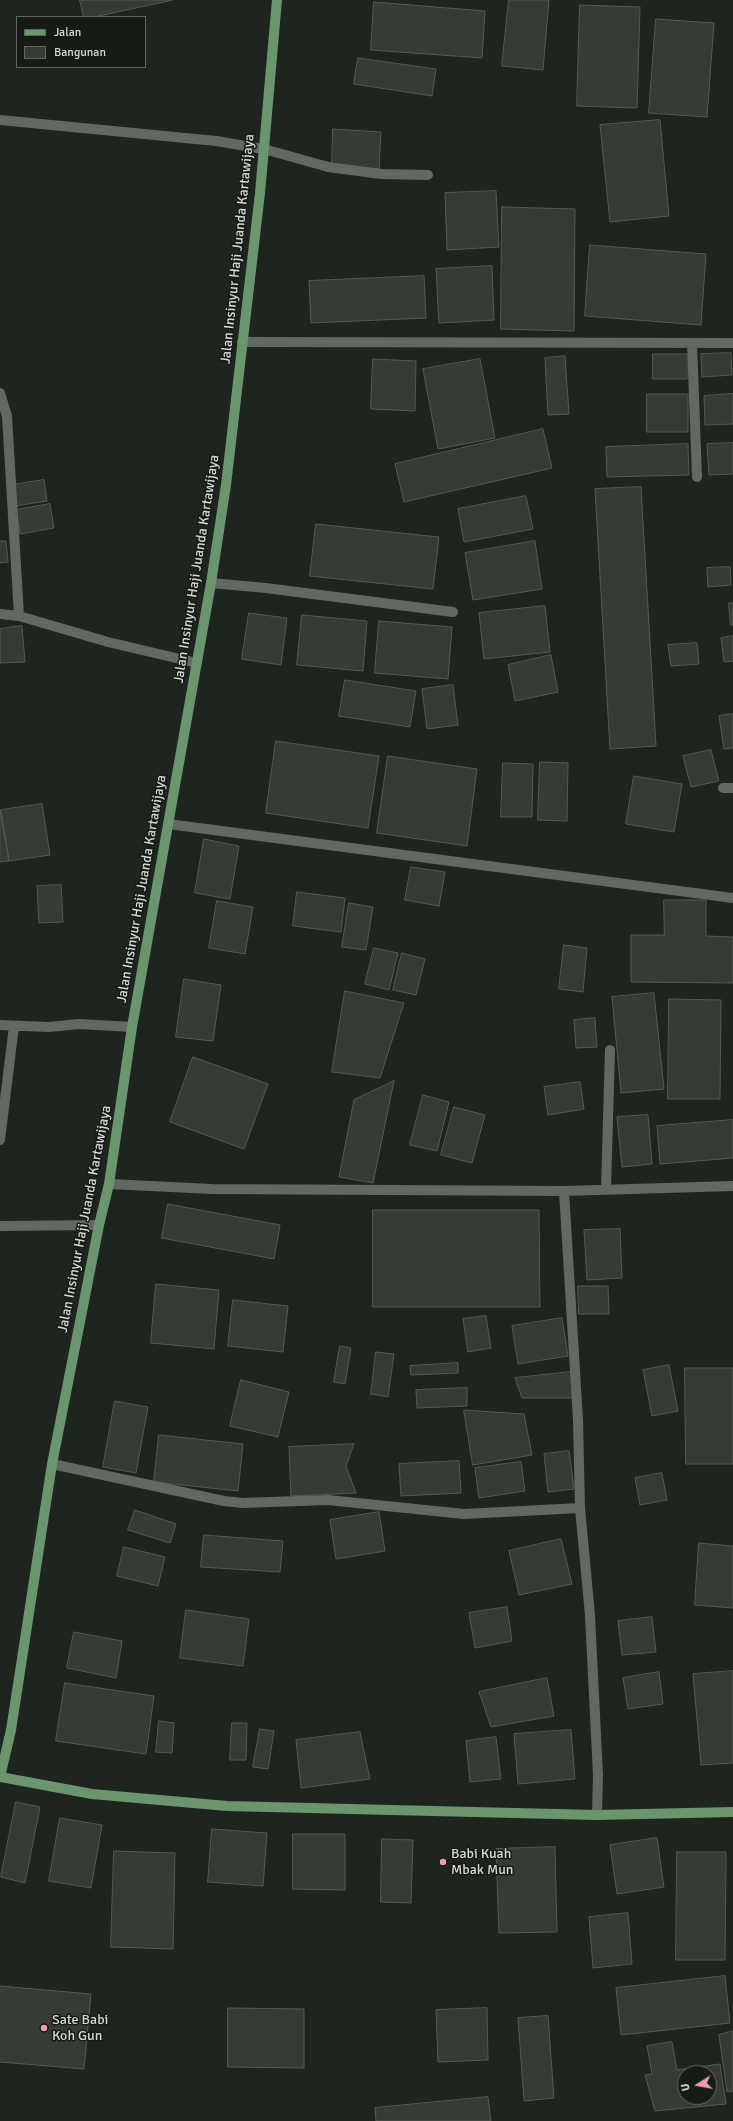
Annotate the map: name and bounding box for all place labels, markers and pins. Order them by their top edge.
place label: Babi Kuah Mbak Mun [451,1846,513,1878]
marker: Babi Kuah Mbak Mun [438,1857,448,1867]
place label: Sate Babi Koh Gun [52,2012,108,2044]
marker: Sate Babi Koh Gun [39,2023,49,2033]

